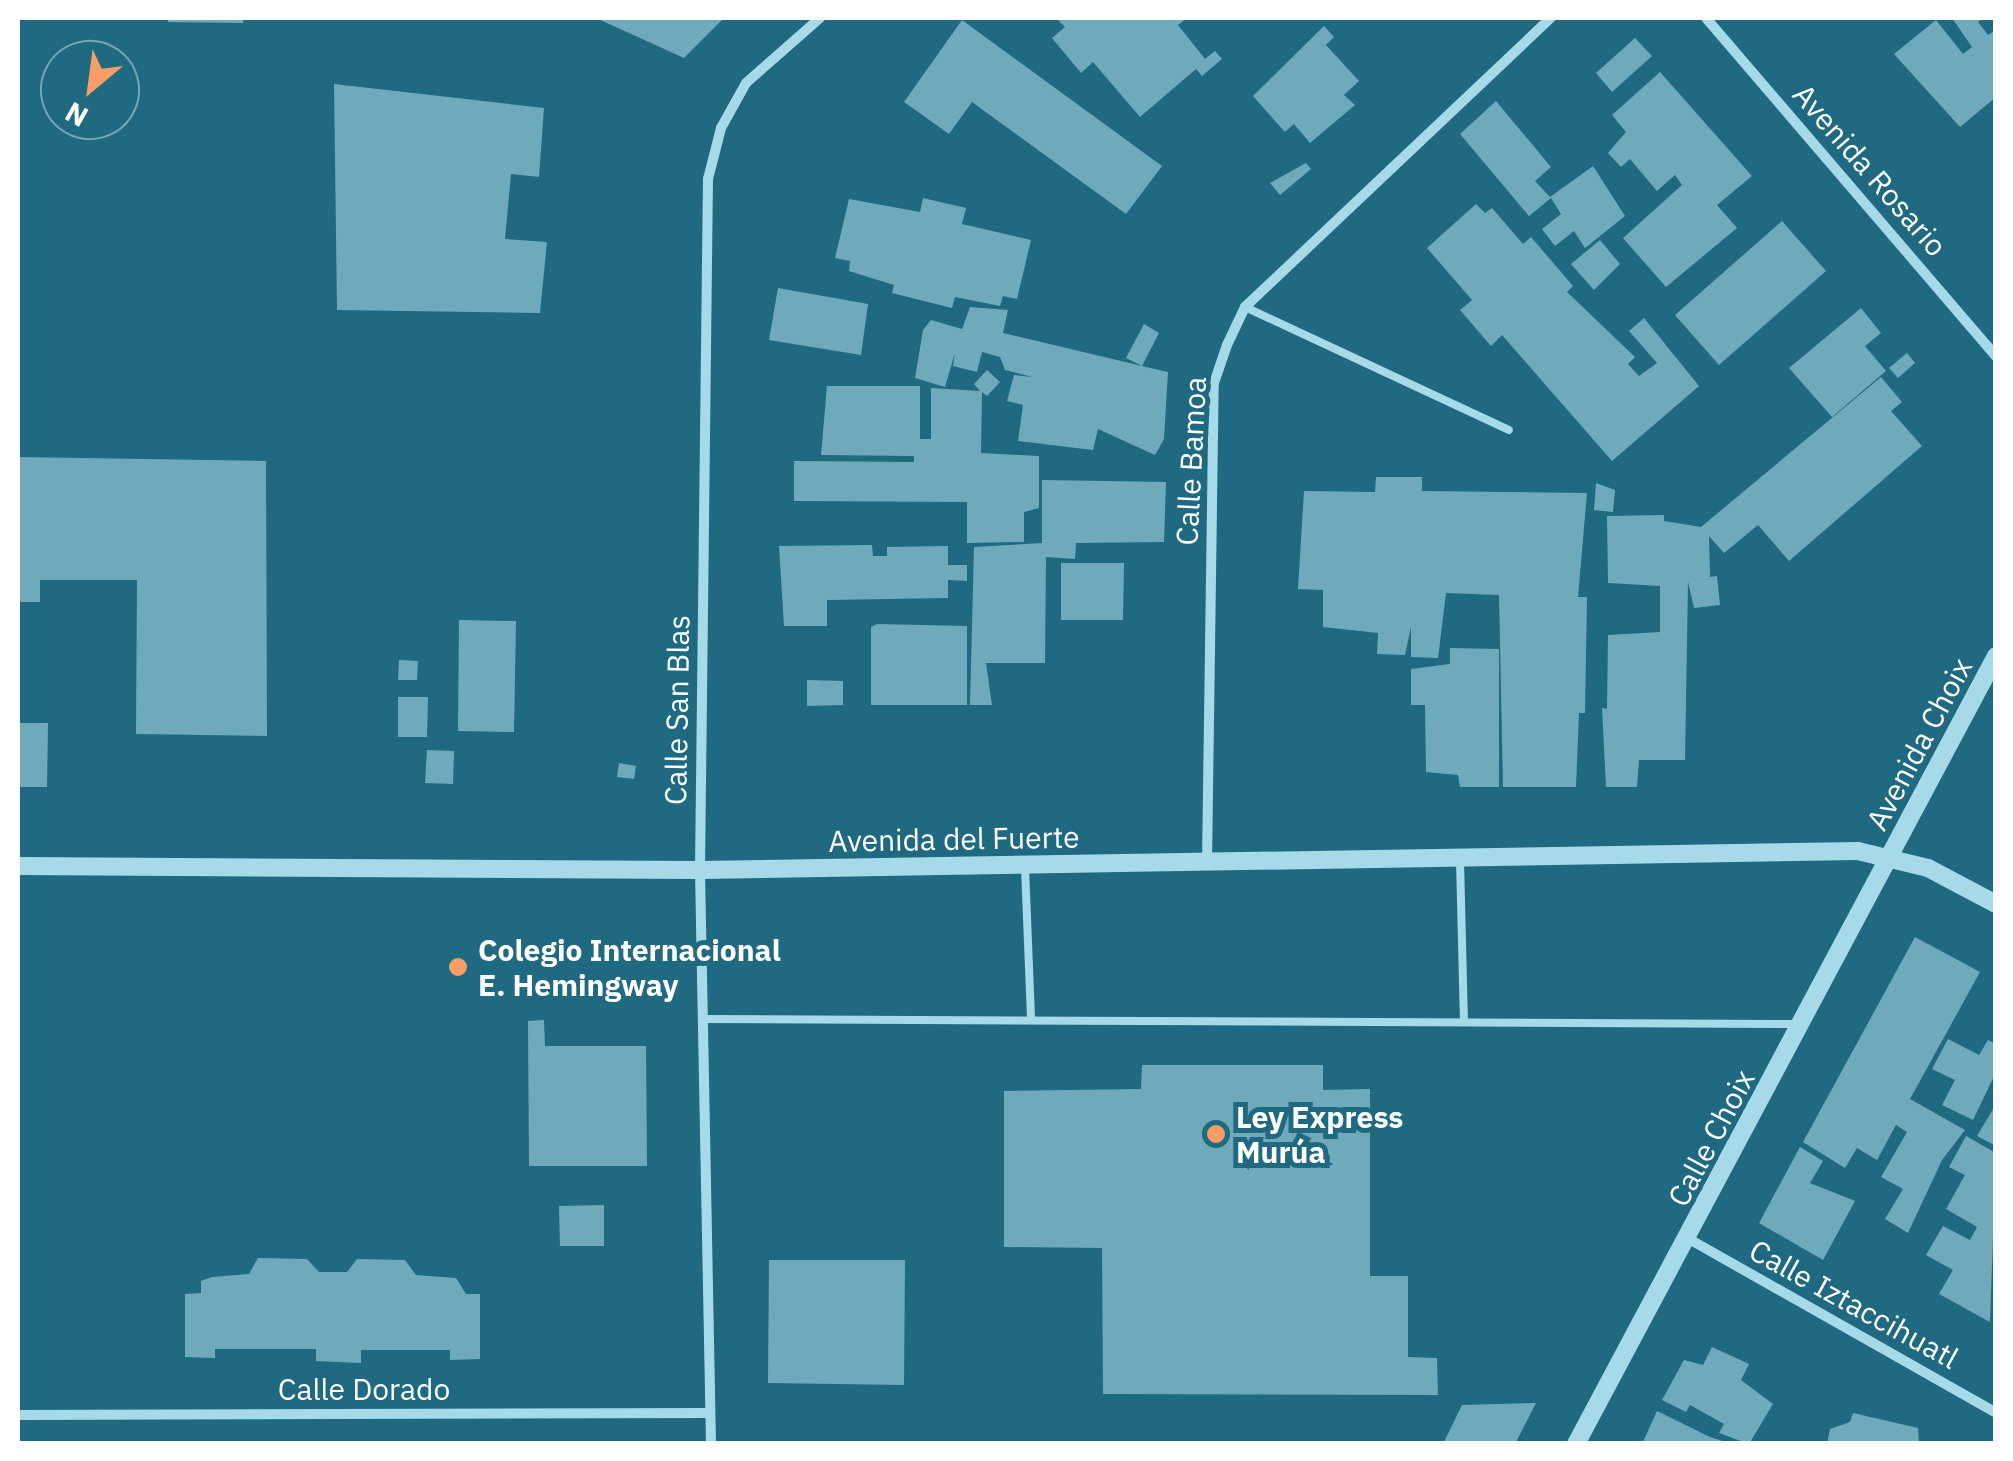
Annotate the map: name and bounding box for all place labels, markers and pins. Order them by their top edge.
place label: Colegio Internacional E. Hemingway [478,932,781,1002]
marker: Colegio Internacional E. Hemingway [447,956,469,978]
place label: Ley Express Murúa [1236,1099,1403,1170]
marker: Ley Express Murúa [1205,1123,1227,1145]

